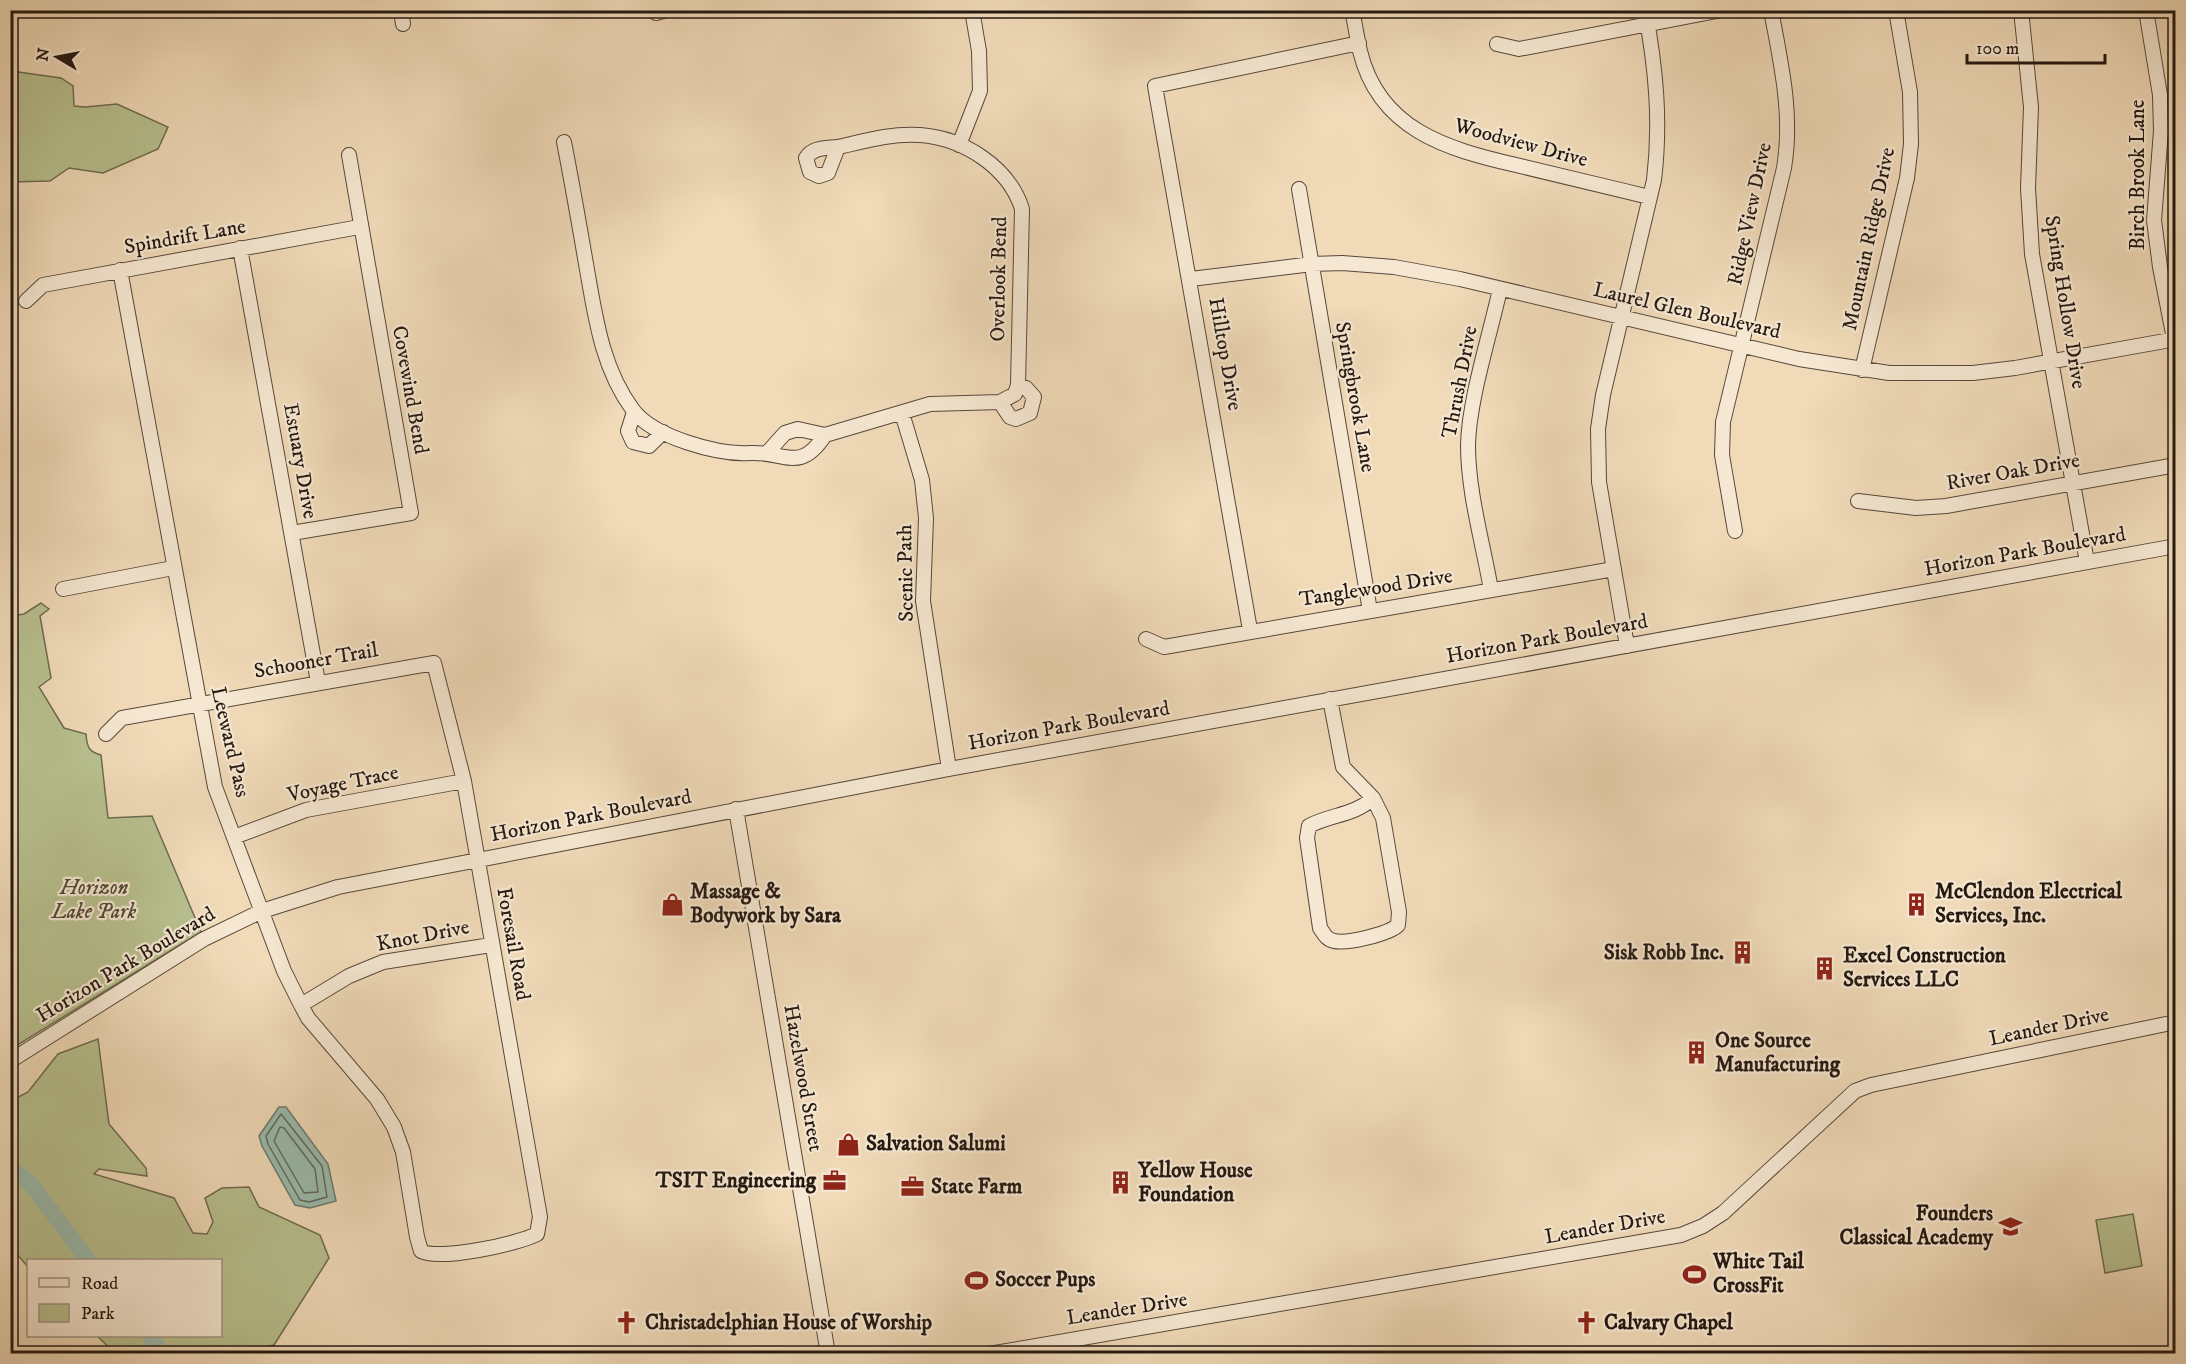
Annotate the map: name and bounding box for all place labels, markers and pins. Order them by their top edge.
place label: Massage & Bodywork by Sara [690,879,842,929]
place label: McClendon Electrical Services, Inc. [1935,879,2123,929]
shop icon: Massage & Bodywork by Sara [659,891,685,917]
building icon: McClendon Electrical Services, Inc. [1904,891,1930,917]
place label: Sisk Robb Inc. [1604,940,1724,966]
building icon: Sisk Robb Inc. [1729,940,1755,966]
place label: Excel Construction Services LLC [1843,943,2007,993]
building icon: Excel Construction Services LLC [1812,955,1838,981]
place label: One Source Manufacturing [1715,1028,1841,1078]
building icon: One Source Manufacturing [1684,1040,1710,1066]
shop icon: Salvation Salumi [835,1131,861,1157]
place label: Salvation Salumi [866,1131,1006,1157]
place label: Yellow House Foundation [1137,1158,1253,1208]
place label: TSIT Engineering [655,1168,817,1194]
office icon: TSIT Engineering [821,1168,847,1194]
building icon: Yellow House Foundation [1107,1170,1133,1196]
office icon: State Farm [900,1174,926,1200]
place label: State Farm [931,1174,1023,1200]
place label: Founders Classical Academy [1839,1201,1994,1251]
school or university icon: Founders Classical Academy [1998,1213,2024,1239]
place label: White Tail CrossFit [1712,1249,1804,1299]
sports icon: White Tail CrossFit [1682,1261,1708,1287]
sports icon: Soccer Pups [964,1267,990,1293]
place label: Soccer Pups [995,1267,1095,1293]
church icon: Christadelphian House of Worship [614,1310,640,1336]
place label: Christadelphian House of Worship [645,1310,932,1336]
church icon: Calvary Chapel [1573,1310,1599,1336]
place label: Calvary Chapel [1604,1310,1734,1336]

